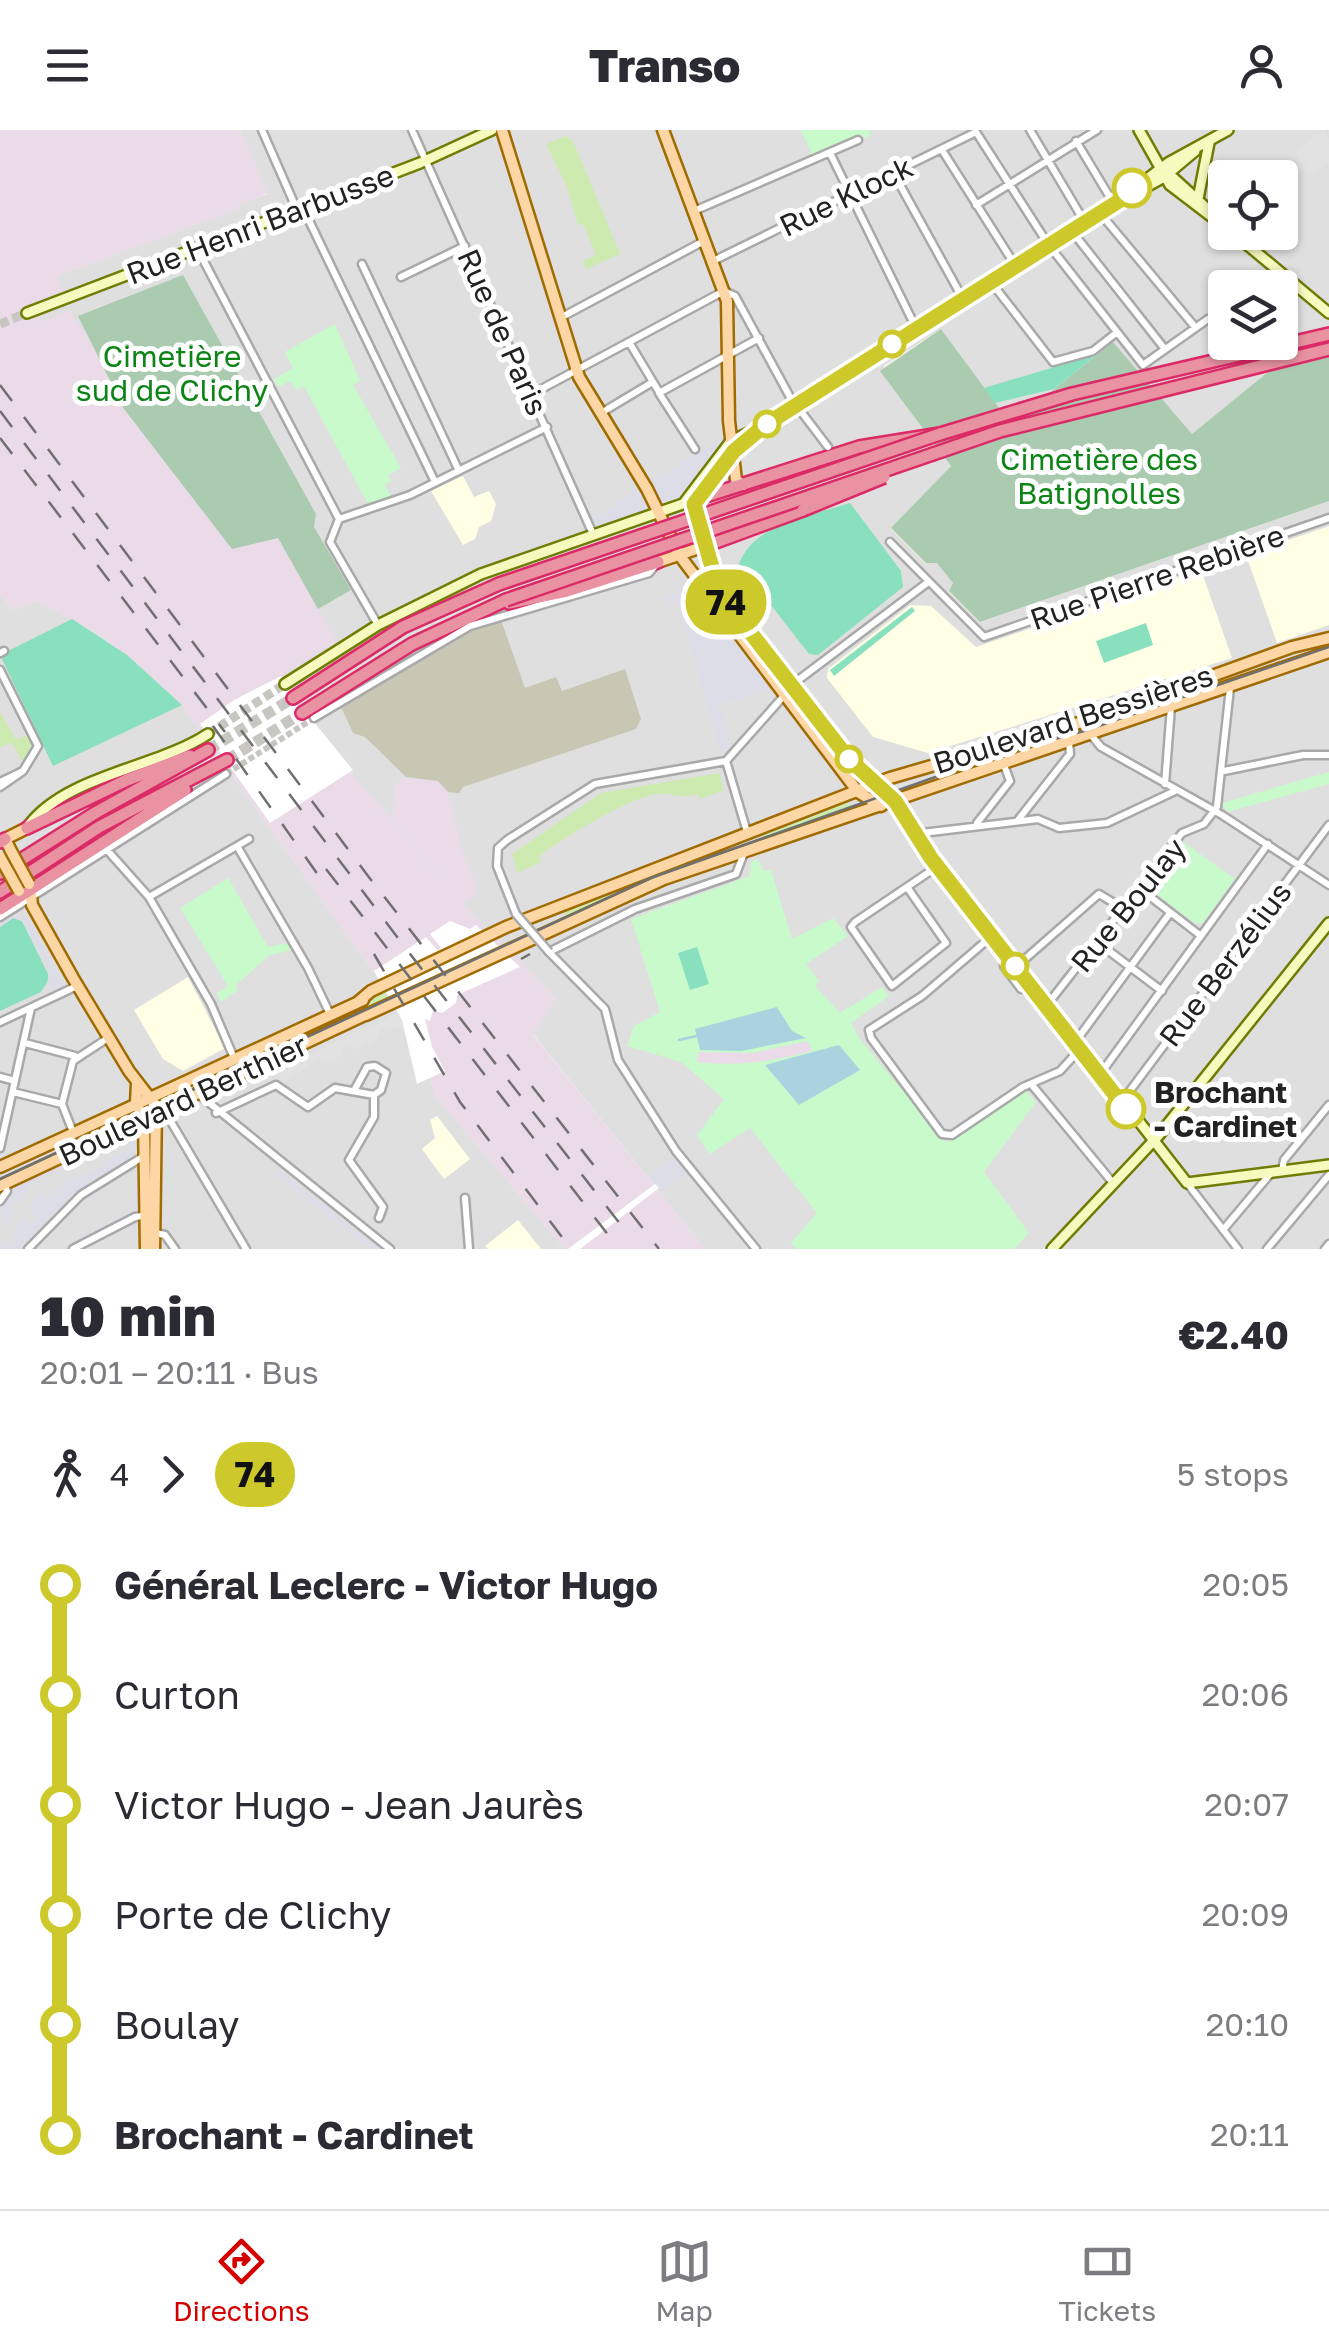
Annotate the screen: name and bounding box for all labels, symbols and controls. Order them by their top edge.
icon: menu [40,38,95,93]
text: Transo [589,38,740,92]
icon: person [1234,38,1289,93]
street label: Rue Klock [773,148,919,244]
street label: Rue Henri Barbusse [121,156,399,292]
map controls [1208,160,1298,360]
button: locate [1208,160,1298,250]
unlabelled marker [1113,169,1151,207]
street label: Rue de Paris [450,243,556,421]
button: layers [1208,270,1298,360]
unlabelled marker [879,331,905,357]
park label: Cimetière sud de Clichy [76,338,268,408]
unlabelled marker [754,411,780,437]
park label: Cimetière des Batignolles [1000,441,1198,511]
street label: Rue Pierre Rebière [1025,517,1289,637]
line badge: 74 [681,570,771,634]
text: 74 [706,581,746,623]
street label: Boulevard Bessières [929,657,1217,781]
unlabelled marker [836,746,862,772]
street label: Rue Boulay [1063,831,1193,979]
street label: Rue Berzélius [1151,875,1299,1053]
unlabelled marker [1002,953,1028,979]
street label: Boulevard Berthier [53,1027,313,1173]
place label: Brochant - Cardinet [1154,1074,1297,1144]
marker: Brochant - Cardinet [1107,1090,1145,1128]
text: 10 min [40,1282,216,1348]
text: €2.40 [1178,1312,1289,1357]
text: 20:01 – 20:11 · Bus [40,1353,319,1391]
icon: walk [40,1447,95,1502]
icon: forward [145,1447,200,1502]
text: 74 [235,1453,275,1495]
text: 4 [110,1455,130,1493]
text: 5 stops [1177,1455,1289,1493]
text: Général Leclerc - Victor Hugo [114,1562,658,1607]
text: 20:05 [1203,1565,1289,1603]
text: Curton [114,1672,240,1717]
text: 20:06 [1202,1675,1289,1713]
text: Victor Hugo - Jean Jaurès [114,1782,584,1827]
text: 20:07 [1204,1785,1289,1823]
text: Porte de Clichy [114,1892,391,1937]
text: 20:09 [1202,1895,1289,1933]
text: Boulay [114,2002,239,2047]
text: 20:10 [1206,2005,1289,2043]
text: Brochant - Cardinet [114,2112,474,2157]
text: 20:11 [1210,2115,1289,2153]
tab: Directions [173,2234,310,2327]
tab: Map [656,2234,713,2327]
tab: Tickets [1058,2234,1156,2327]

